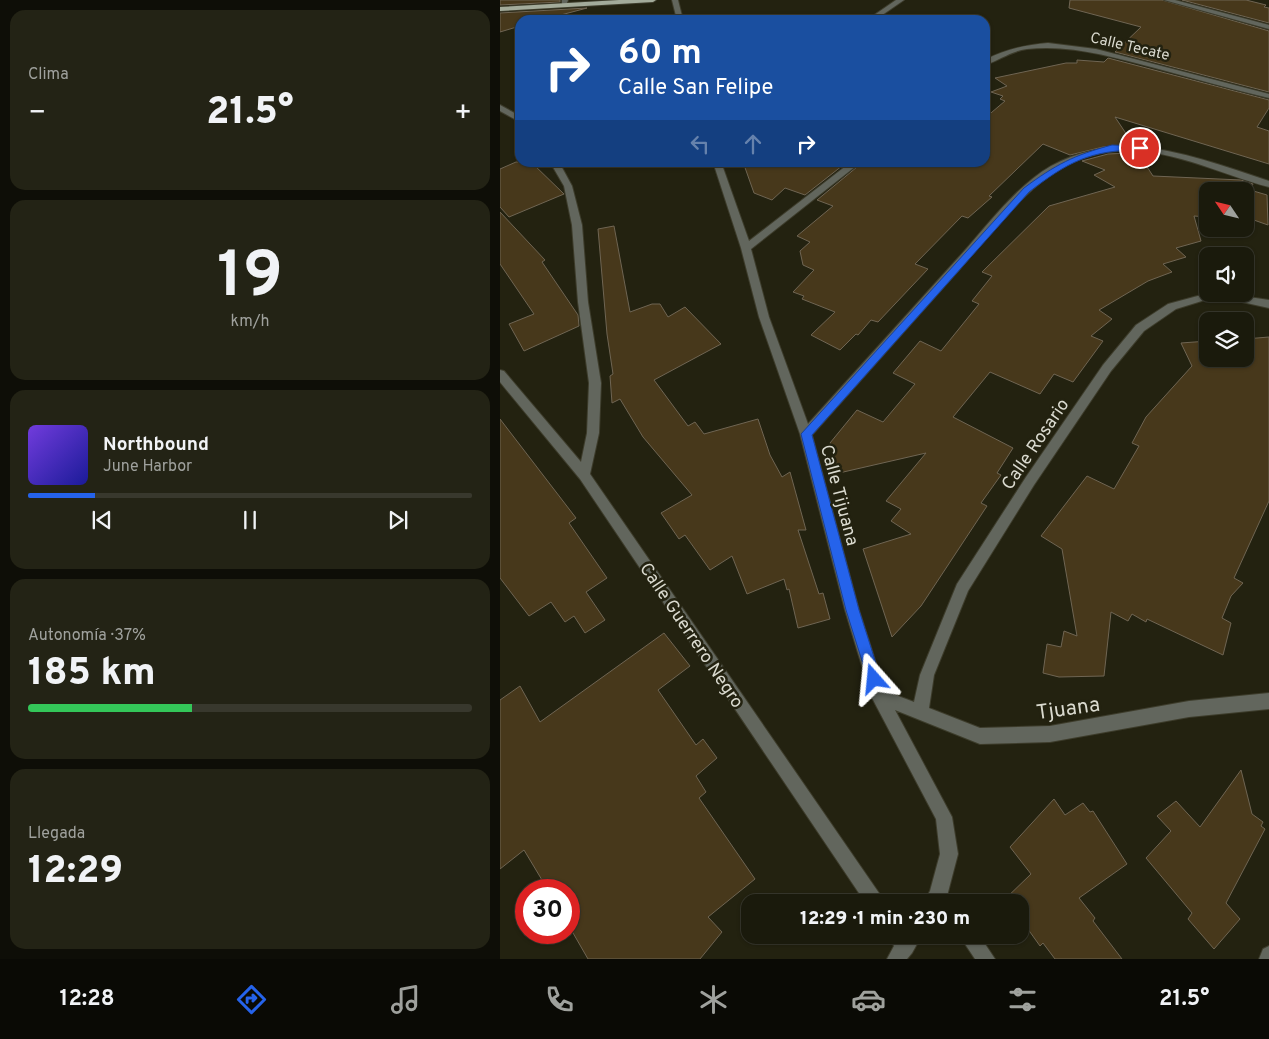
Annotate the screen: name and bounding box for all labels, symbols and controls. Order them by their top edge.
street label: Calle Tecate [1088,29,1171,66]
text: 60 m [618,32,702,76]
icon: right [535,35,600,100]
text: Clima [28,65,69,85]
text: Calle San Felipe [618,75,773,102]
text: 21.5° [206,89,294,138]
text: − [28,96,46,132]
text: + [454,96,472,132]
pin [1119,127,1161,169]
icon: left [686,130,714,158]
icon: ahead [739,130,767,158]
icon: right [792,130,820,158]
icon: arrive [1126,134,1154,162]
north arrow [1199,182,1254,238]
map controls [1199,182,1254,367]
text: 19 [217,238,283,320]
button: sound [1199,247,1254,302]
text: km/h [231,312,269,332]
button: layers [1199,312,1254,367]
street label: Calle Rosario [997,395,1075,495]
text: Northbound [103,433,209,457]
street label: Calle Tijuana [814,442,863,548]
text: June Harbor [103,457,192,477]
icon: previous [88,506,116,534]
icon: pause [236,506,264,534]
icon: next [384,506,412,534]
street label: Calle Guerrero Negro [634,559,748,713]
text: Autonomía · 37% [28,626,146,646]
text: 185 km [28,650,156,699]
position arrow [847,652,899,704]
street label: Tjuana [1035,692,1102,727]
text: Llegada [28,824,85,844]
text: 12:29 [28,848,123,897]
speed limit sign: 30 [515,879,580,944]
text: 12:29 · 1 min · 230 m [800,907,970,931]
icon: directions [234,982,269,1017]
icon: music [388,982,423,1017]
icon: phone [542,982,577,1017]
icon: climate [696,982,731,1017]
icon: car [851,982,886,1017]
icon: filters [1005,982,1040,1017]
text: 12:28 [60,986,115,1013]
text: 21.5° [1159,986,1209,1013]

